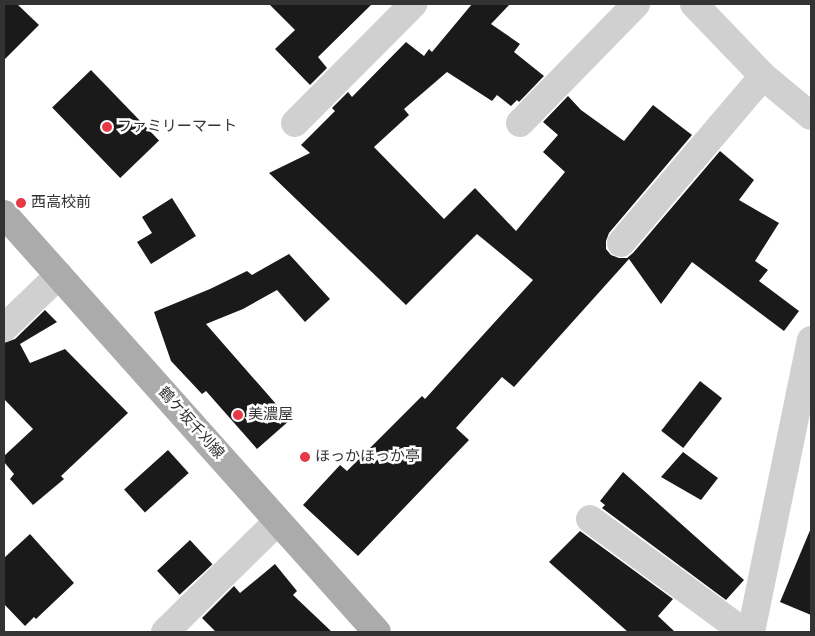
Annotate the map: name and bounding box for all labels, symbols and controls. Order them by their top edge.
place label: ファミリーマート [117,118,237,136]
marker: ファミリーマート [101,121,113,133]
place label: 西高校前 [31,194,91,212]
marker: 西高校前 [15,197,27,209]
street label: 鶴ケ坂千刈線 [154,384,228,462]
place label: 美濃屋 [248,406,293,424]
marker: 美濃屋 [232,409,244,421]
place label: ほっかほっか亭 [315,448,420,466]
marker: ほっかほっか亭 [299,451,311,463]

